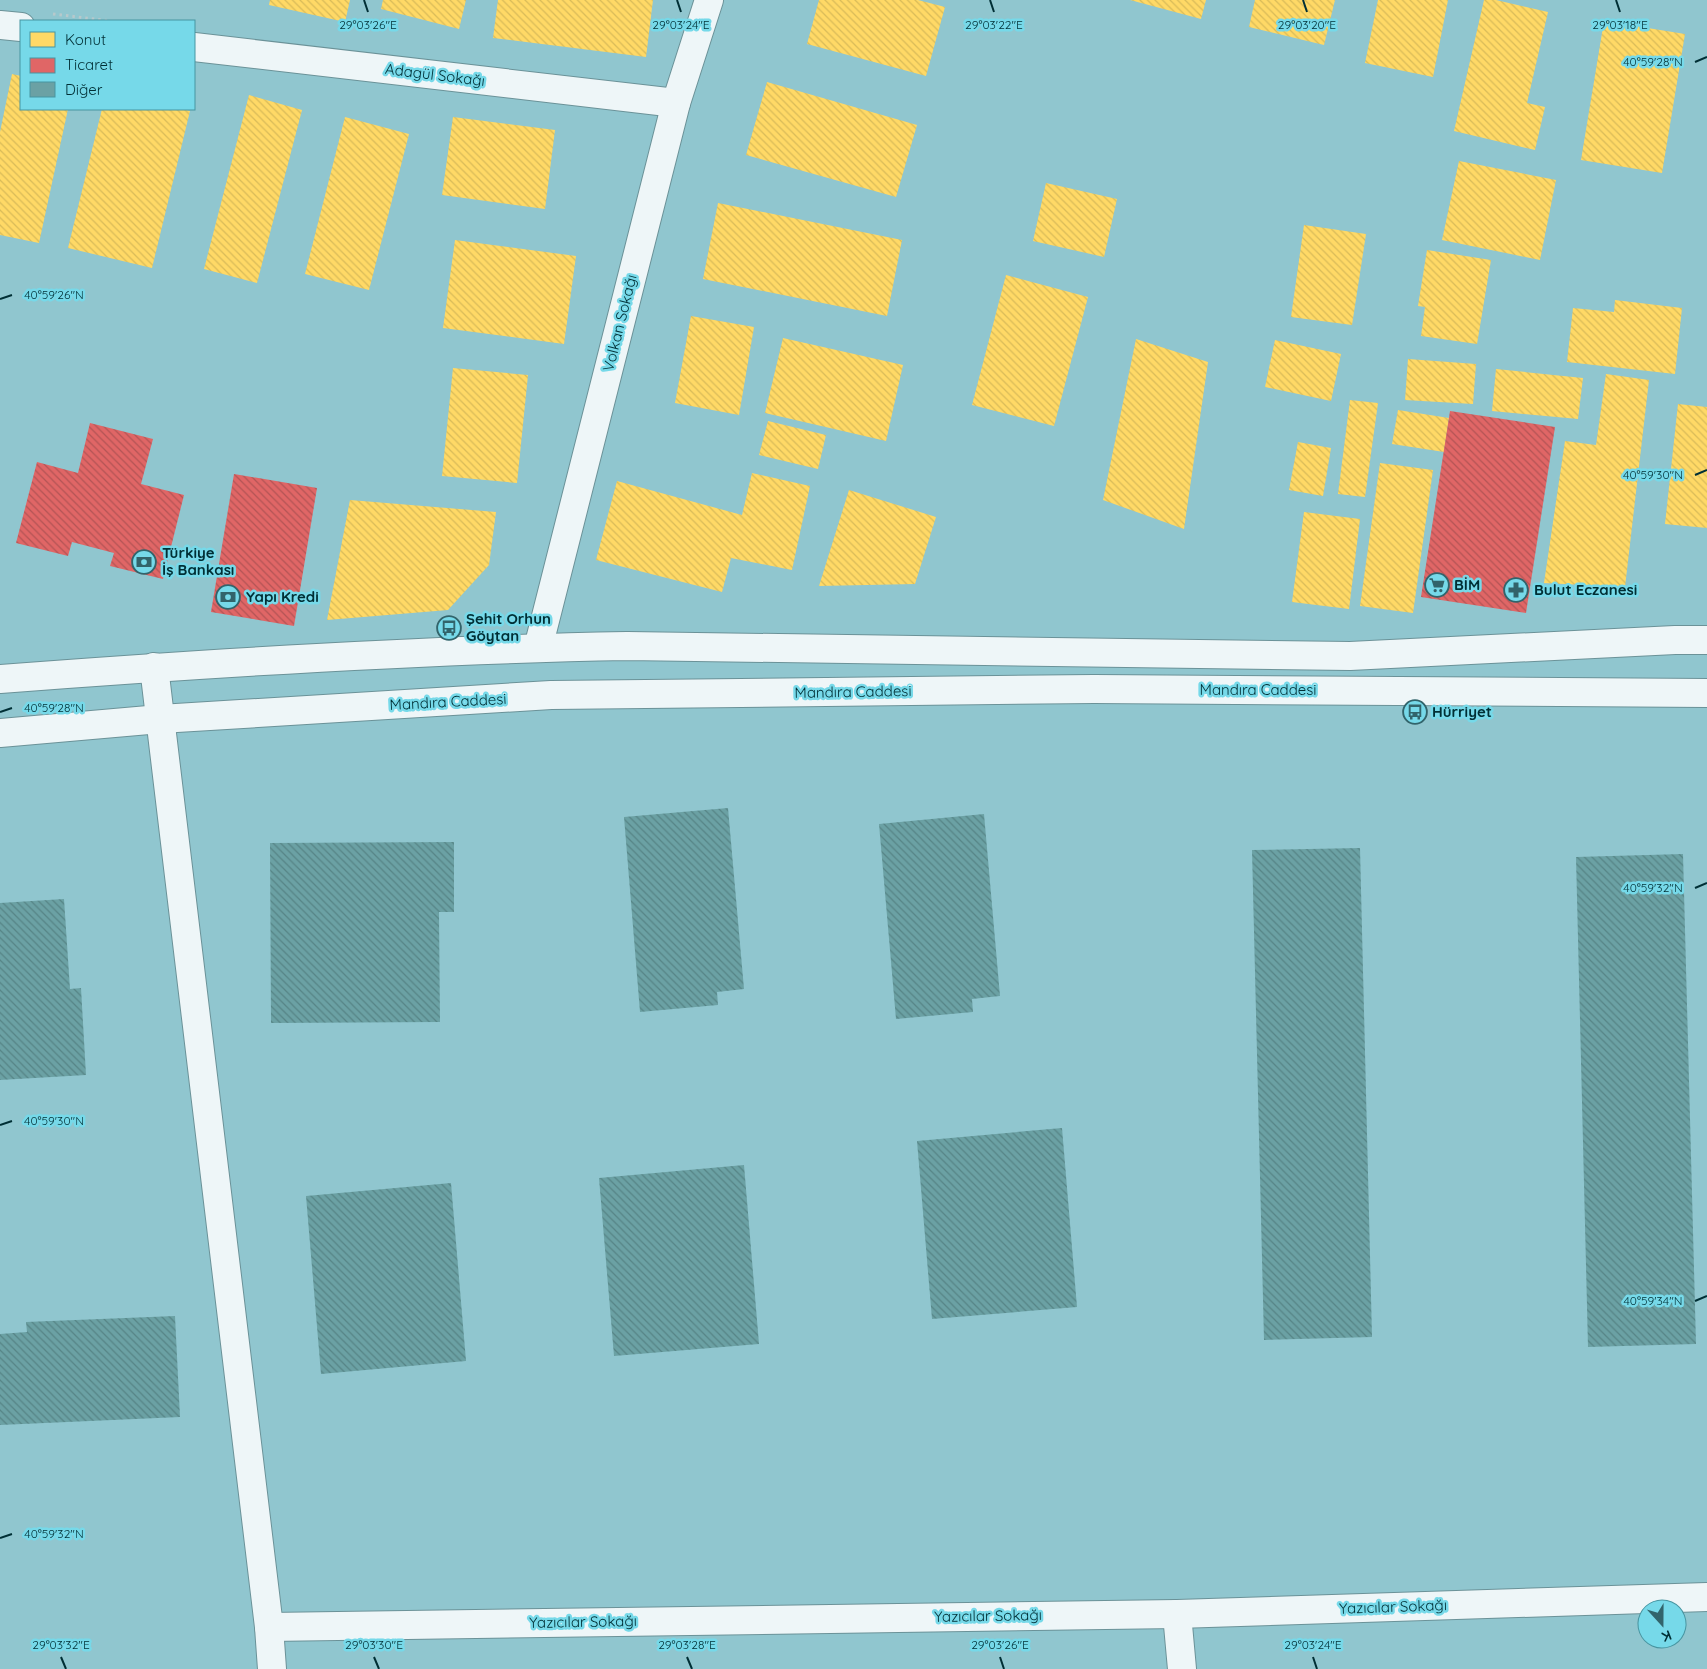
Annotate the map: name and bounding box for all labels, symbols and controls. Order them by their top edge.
text: 29°03'26"E [339,17,397,32]
text: 29°03'24"E [652,17,710,32]
text: 29°03'22"E [965,17,1023,32]
text: 29°03'20"E [1278,17,1336,32]
text: 29°03'18"E [1592,17,1648,32]
legend [20,20,195,110]
text: Konut [65,30,106,49]
text: 40°59'28"N [1623,54,1683,69]
text: Ticaret [65,55,113,74]
street label: Adagül Sokağı [384,59,486,90]
text: Diğer [65,80,103,99]
street label: Volkan Sokağı [598,273,641,373]
text: 40°59'26"N [24,287,84,302]
text: 40°59'30"N [1623,467,1683,482]
place label: Türkiye İş Bankası [162,543,234,579]
bank icon: Türkiye İş Bankası [131,549,157,575]
supermarket icon: BİM [1424,572,1450,598]
place label: BİM [1454,575,1480,594]
pharmacy icon: Bulut Eczanesi [1503,577,1529,603]
place label: Bulut Eczanesi [1534,580,1637,599]
bank icon: Yapı Kredi [215,584,241,610]
place label: Yapı Kredi [246,587,319,606]
place label: Şehit Orhun Göytan [466,609,551,645]
bus stop icon: Şehit Orhun Göytan [436,615,462,641]
street label: Mandıra Caddesi [1199,680,1317,699]
street label: Mandıra Caddesi [794,681,912,702]
street label: Mandıra Caddesi [389,689,507,714]
bus stop icon: Hürriyet [1402,699,1428,725]
text: 40°59'28"N [24,700,84,715]
place label: Hürriyet [1432,702,1492,721]
text: 40°59'32"N [1623,880,1683,895]
text: 40°59'30"N [24,1113,84,1128]
text: 40°59'34"N [1624,1293,1682,1308]
text: 40°59'32"N [24,1526,84,1541]
street label: Yazıcılar Sokağı [1339,1595,1447,1618]
north arrow [1637,1599,1687,1649]
street label: Yazıcılar Sokağı [934,1605,1042,1626]
street label: Yazıcılar Sokağı [529,1611,637,1632]
text: K [1659,1626,1674,1646]
text: 29°03'32"E [32,1637,90,1652]
text: 29°03'30"E [345,1637,403,1652]
text: 29°03'28"E [658,1637,716,1652]
text: 29°03'26"E [971,1637,1029,1652]
text: 29°03'24"E [1284,1637,1342,1652]

